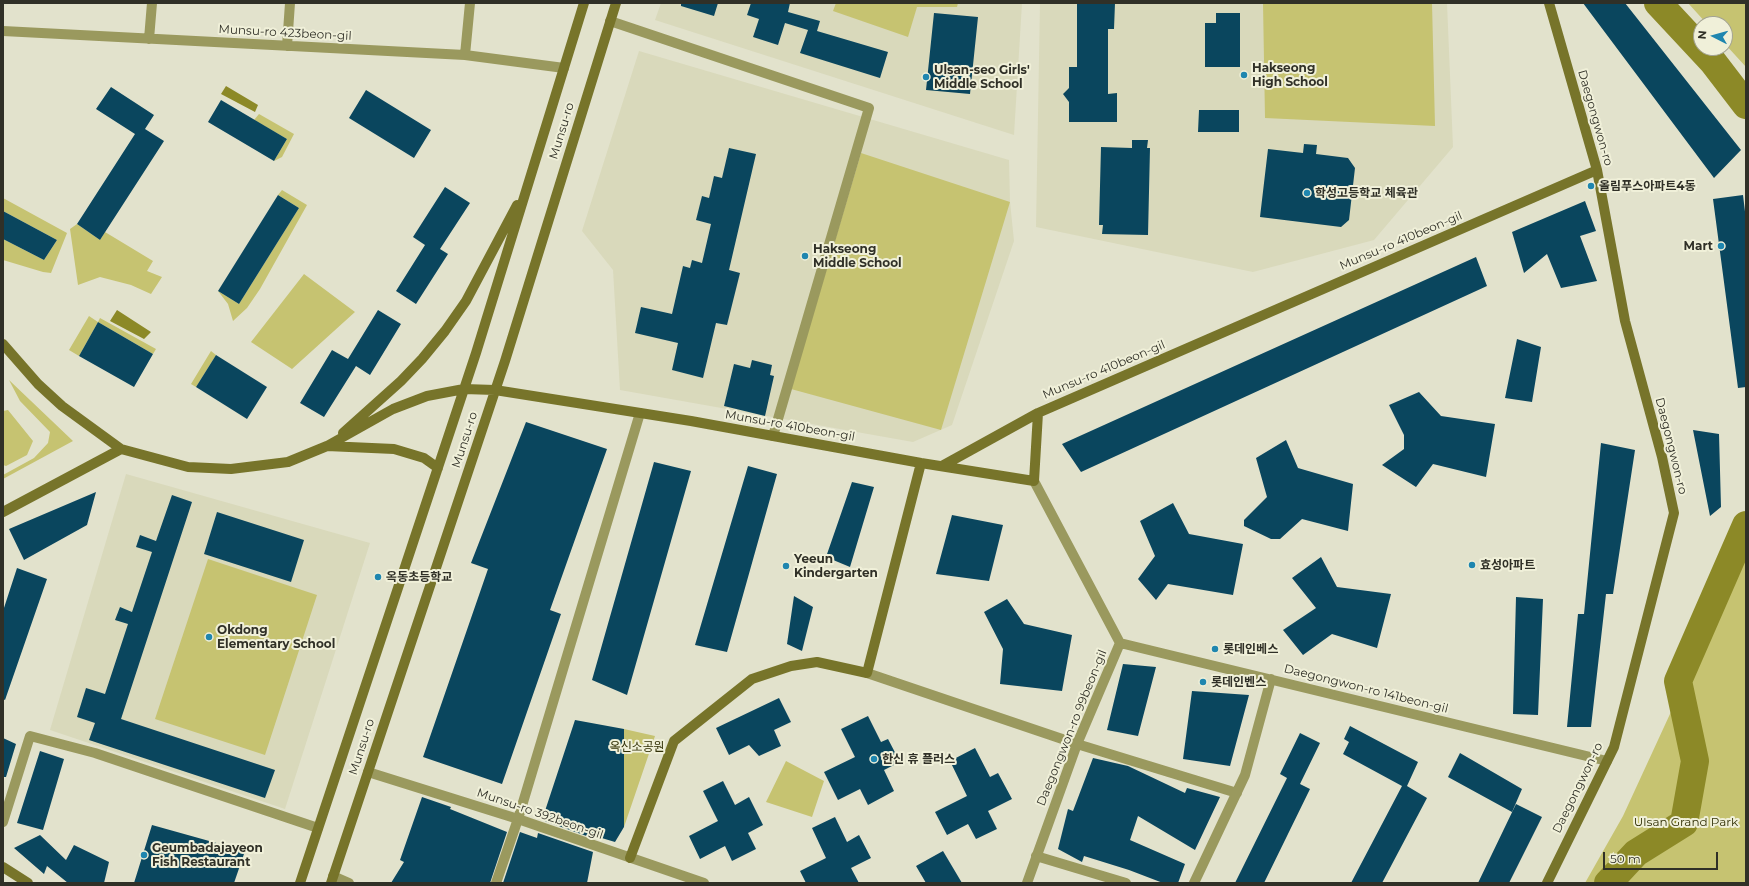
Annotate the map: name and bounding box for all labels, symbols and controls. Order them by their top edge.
north arrow [1693,16,1733,56]
street label: Munsu-ro 423beon-gil [218,22,352,44]
text: N [1695,30,1709,40]
place label: Hakseong High School [1252,61,1328,89]
place label: Ulsan-seo Girls' Middle School [934,63,1030,91]
street label: Daegongwon-ro [1574,68,1616,168]
marker: Hakseong High School [1239,70,1249,80]
marker: Ulsan-seo Girls' Middle School [921,72,931,82]
street label: Munsu-ro [547,101,577,161]
place label: 올림푸스아파트4동 [1599,179,1696,193]
marker: 올림푸스아파트4동 [1586,181,1596,191]
place label: 학성고등학교 체육관 [1315,186,1418,200]
marker: 학성고등학교 체육관 [1302,188,1312,198]
street label: Munsu-ro 410beon-gil [1338,209,1464,273]
place label: Mart [1684,239,1713,253]
marker: Mart [1716,241,1726,251]
place label: Hakseong Middle School [813,242,902,270]
marker: Hakseong Middle School [800,251,810,261]
street label: Munsu-ro 410beon-gil [1041,338,1167,402]
street label: Daegongwon-ro [1652,396,1690,496]
street label: Munsu-ro 410beon-gil [724,407,856,445]
street label: Munsu-ro [449,410,481,470]
place label: Yeeun Kindergarten [794,552,878,580]
place label: 효성아파트 [1480,558,1535,572]
marker: 효성아파트 [1467,560,1477,570]
marker: Yeeun Kindergarten [781,561,791,571]
place label: 옥동초등학교 [386,570,452,584]
marker: 옥동초등학교 [373,572,383,582]
place label: Okdong Elementary School [217,623,335,651]
marker: Okdong Elementary School [204,632,214,642]
place label: 롯데인베스 [1223,642,1278,656]
marker: 롯데인베스 [1210,644,1220,654]
street label: Daegongwon-ro 99beon-gil [1034,648,1110,808]
street label: Daegongwon-ro 141beon-gil [1282,662,1450,716]
place label: 롯데인벤스 [1211,675,1266,689]
marker: 롯데인벤스 [1198,677,1208,687]
street label: Munsu-ro [346,717,378,777]
park label: 옥신소공원 [609,740,665,754]
street label: Daegongwon-ro [1550,740,1606,836]
place label: 한신 휴 플러스 [882,752,955,766]
marker: 한신 휴 플러스 [869,754,879,764]
street label: Munsu-ro 392beon-gil [475,786,605,842]
park label: Ulsan Grand Park [1634,815,1738,829]
place label: Geumbadajayeon Fish Restaurant [152,841,263,869]
scale bar [1605,844,1720,870]
marker: Geumbadajayeon Fish Restaurant [139,850,149,860]
text: 50 m [1610,851,1641,866]

